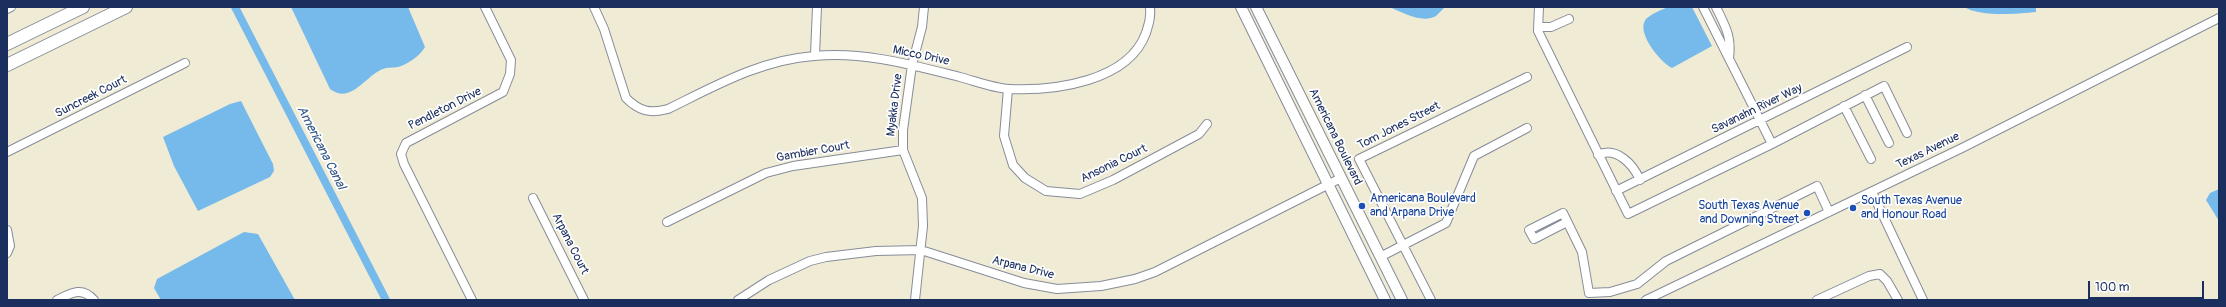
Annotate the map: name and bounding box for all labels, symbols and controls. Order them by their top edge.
street label: Micco Drive [891,43,951,69]
street label: Suncreek Court [53,73,129,121]
street label: Myakka Drive [884,73,906,137]
street label: Savanahn River Way [1709,81,1805,137]
street label: Pendleton Drive [406,84,484,134]
street label: Americana Boulevard [1305,86,1365,188]
street label: Tom Jones Street [1355,99,1443,153]
water label: Americana Canal [293,104,349,192]
street label: Texas Avenue [1894,130,1962,172]
street label: Gambier Court [775,138,851,166]
street label: Ansonia Court [1078,142,1150,186]
place label: Americana Boulevard and Arpana Drive [1370,192,1476,220]
place label: South Texas Avenue and Honour Road [1861,194,1962,222]
place label: South Texas Avenue and Downing Street [1698,199,1799,227]
marker: Americana Boulevard and Arpana Drive [1357,201,1367,211]
marker: South Texas Avenue and Honour Road [1848,203,1858,213]
marker: South Texas Avenue and Downing Street [1802,208,1812,218]
street label: Arpana Court [548,211,592,277]
street label: Arpana Drive [990,253,1056,283]
scale bar [2090,273,2206,299]
text: 100 m [2095,280,2129,295]

